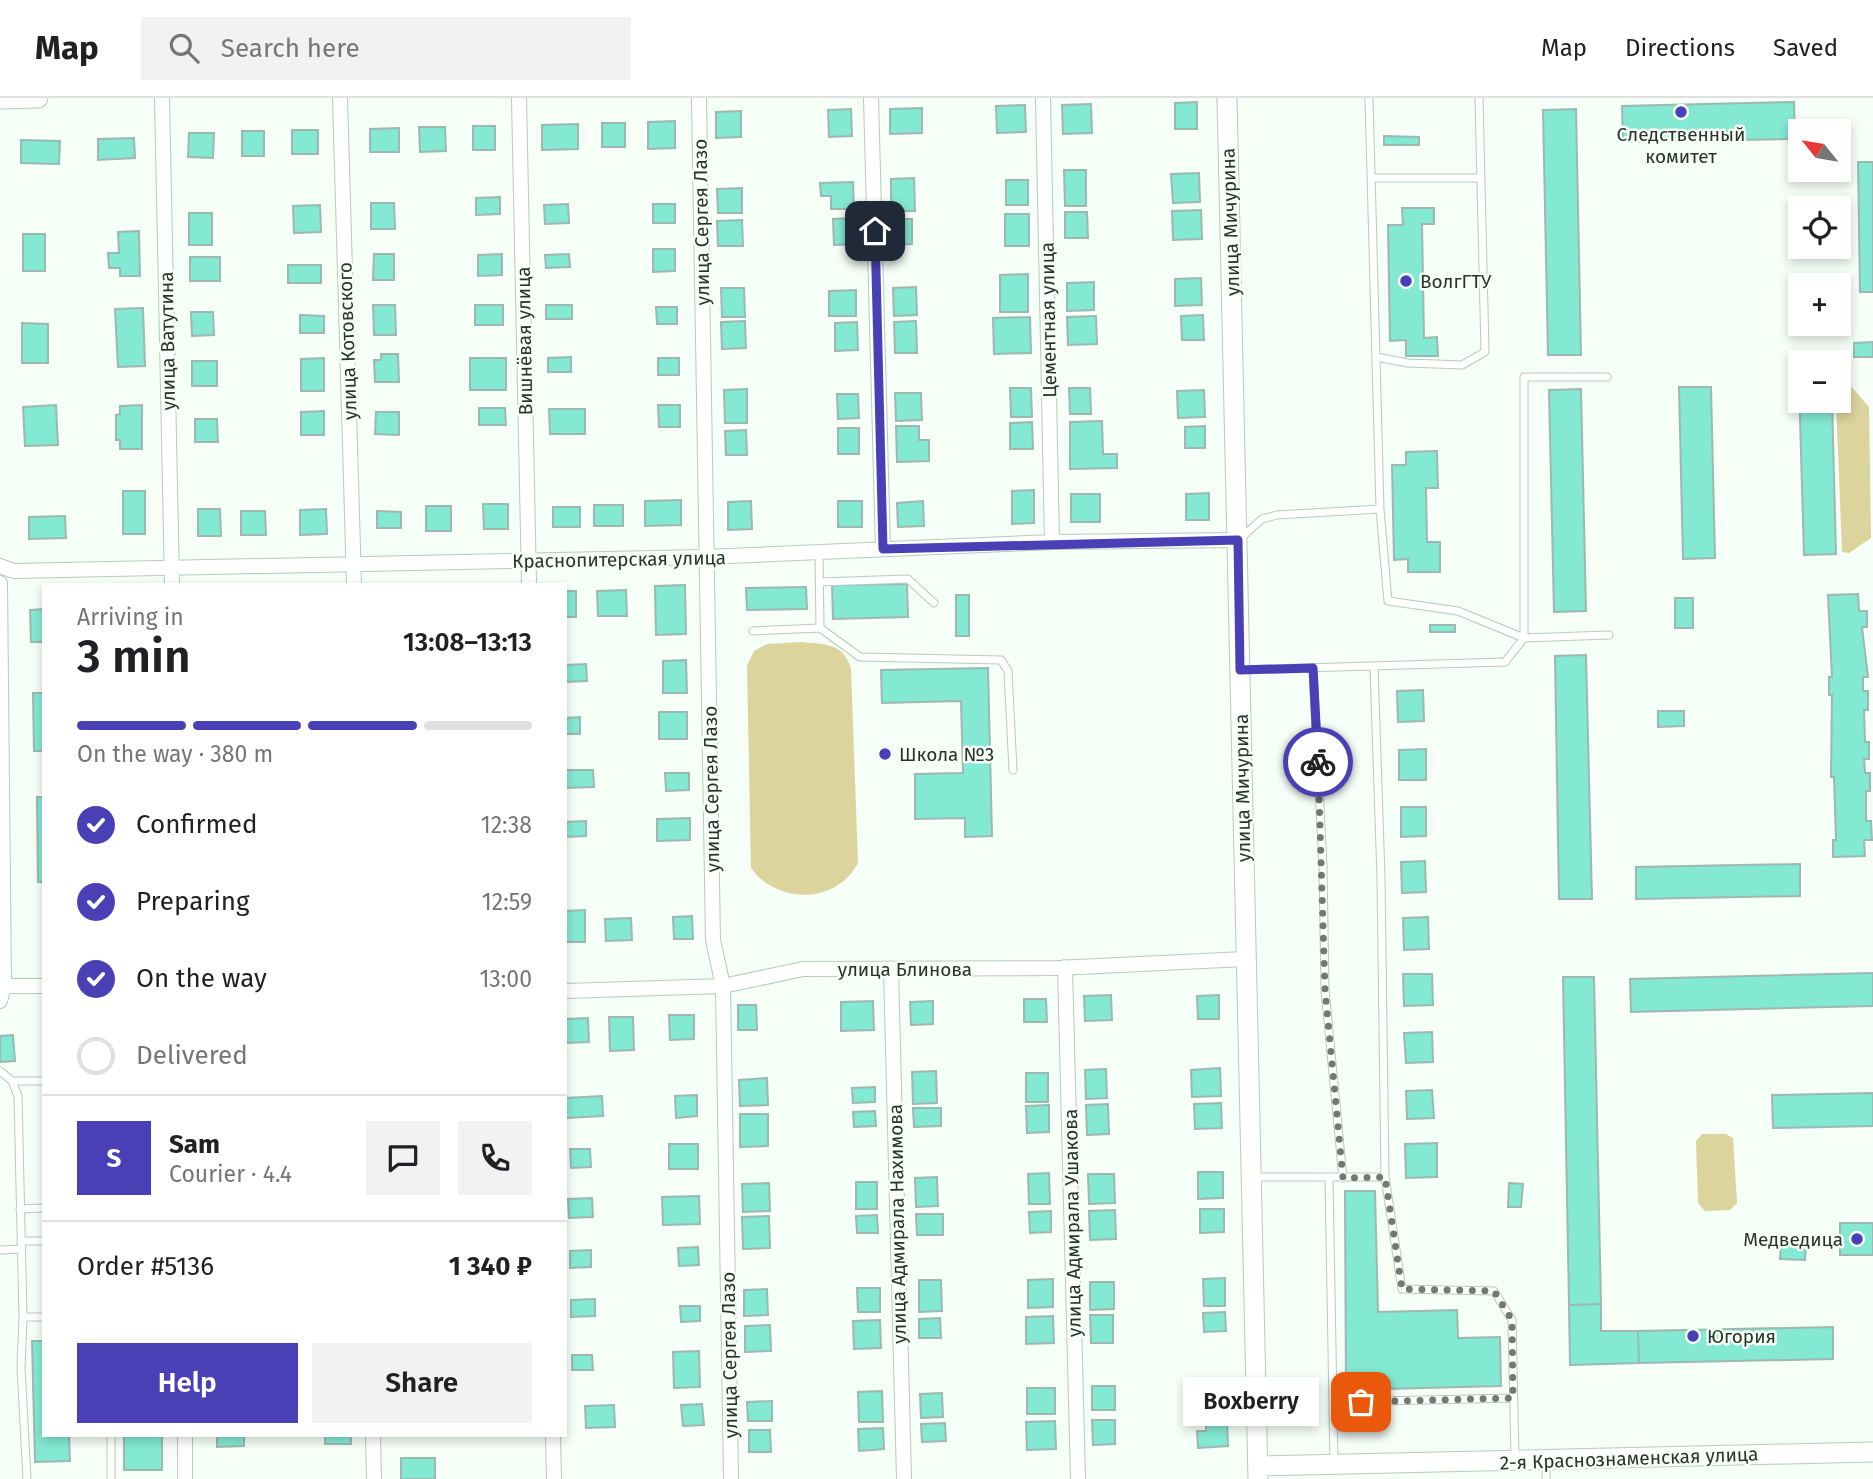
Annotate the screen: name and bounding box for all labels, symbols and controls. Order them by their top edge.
search box [141,17,631,80]
text: Map [35,28,99,68]
icon: search [165,29,203,67]
text: Search here [221,33,360,64]
text: Map [1541,34,1587,62]
text: Directions [1625,34,1735,62]
text: Saved [1773,34,1838,62]
marker: Следственный комитет [1673,104,1689,120]
north arrow [1788,119,1852,182]
map controls [1788,119,1851,413]
place label: Следственный комитет [1617,123,1745,168]
street label: улица Сергея Лазо [689,139,714,305]
street label: улица Мичурина [1216,147,1245,296]
button: locate [1788,196,1851,259]
pin [845,201,905,261]
icon: home [856,212,894,250]
street label: Цементная улица [1036,242,1061,398]
street label: улица Котовского [333,262,362,420]
street label: Вишнёвая улица [512,266,537,416]
place label: ВолгГТУ [1420,270,1492,293]
street label: улица Ватутина [155,271,180,411]
marker: ВолгГТУ [1398,273,1414,289]
button: + [1788,273,1851,336]
button: − [1788,350,1851,413]
street label: Краснопитерская улица [512,546,726,573]
text: Arriving in [77,603,184,631]
text: 13:08–13:13 [403,627,532,658]
text: 3 min [77,629,191,684]
street label: улица Сергея Лазо [699,706,724,872]
street label: улица Мичурина [1230,714,1255,862]
courier [1283,727,1353,797]
text: On the way · 380 m [77,740,273,768]
place label: Школа №3 [899,743,994,766]
icon: bike [1299,743,1337,781]
marker: Школа №3 [877,746,893,762]
icon: check [77,806,115,844]
text: Confirmed [136,809,257,840]
text: 12:38 [481,811,532,839]
icon: check [77,883,115,921]
text: Preparing [136,886,249,917]
text: 12:59 [482,888,532,916]
street label: улица Блинова [838,958,972,981]
icon: check [77,960,115,998]
text: On the way [136,963,267,994]
text: 13:00 [479,965,532,993]
text: Delivered [136,1040,248,1071]
street label: улица Адмирала Нахимова [884,1104,911,1344]
street label: улица Адмирала Ушакова [1059,1109,1086,1337]
button: chat [366,1121,440,1195]
button: phone [458,1121,532,1195]
text: Sam [169,1129,220,1160]
text: S [107,1143,121,1174]
text: Courier · 4.4 [169,1160,292,1188]
place label: Медведица [1743,1228,1843,1251]
marker: Медведица [1849,1231,1865,1247]
text: Order #5136 [77,1251,214,1282]
text: 1 340 ₽ [449,1251,532,1282]
street label: улица Сергея Лазо [717,1272,742,1438]
place label: Югория [1707,1325,1776,1348]
marker: Югория [1685,1328,1701,1344]
button: Help [77,1343,298,1423]
button: Share [312,1343,532,1423]
pin [1331,1372,1391,1432]
callout: Boxberry [1182,1378,1319,1426]
icon: bag [1342,1383,1380,1421]
text: Boxberry [1203,1387,1299,1415]
street label: 2-я Краснознаменская улица [1499,1442,1759,1475]

